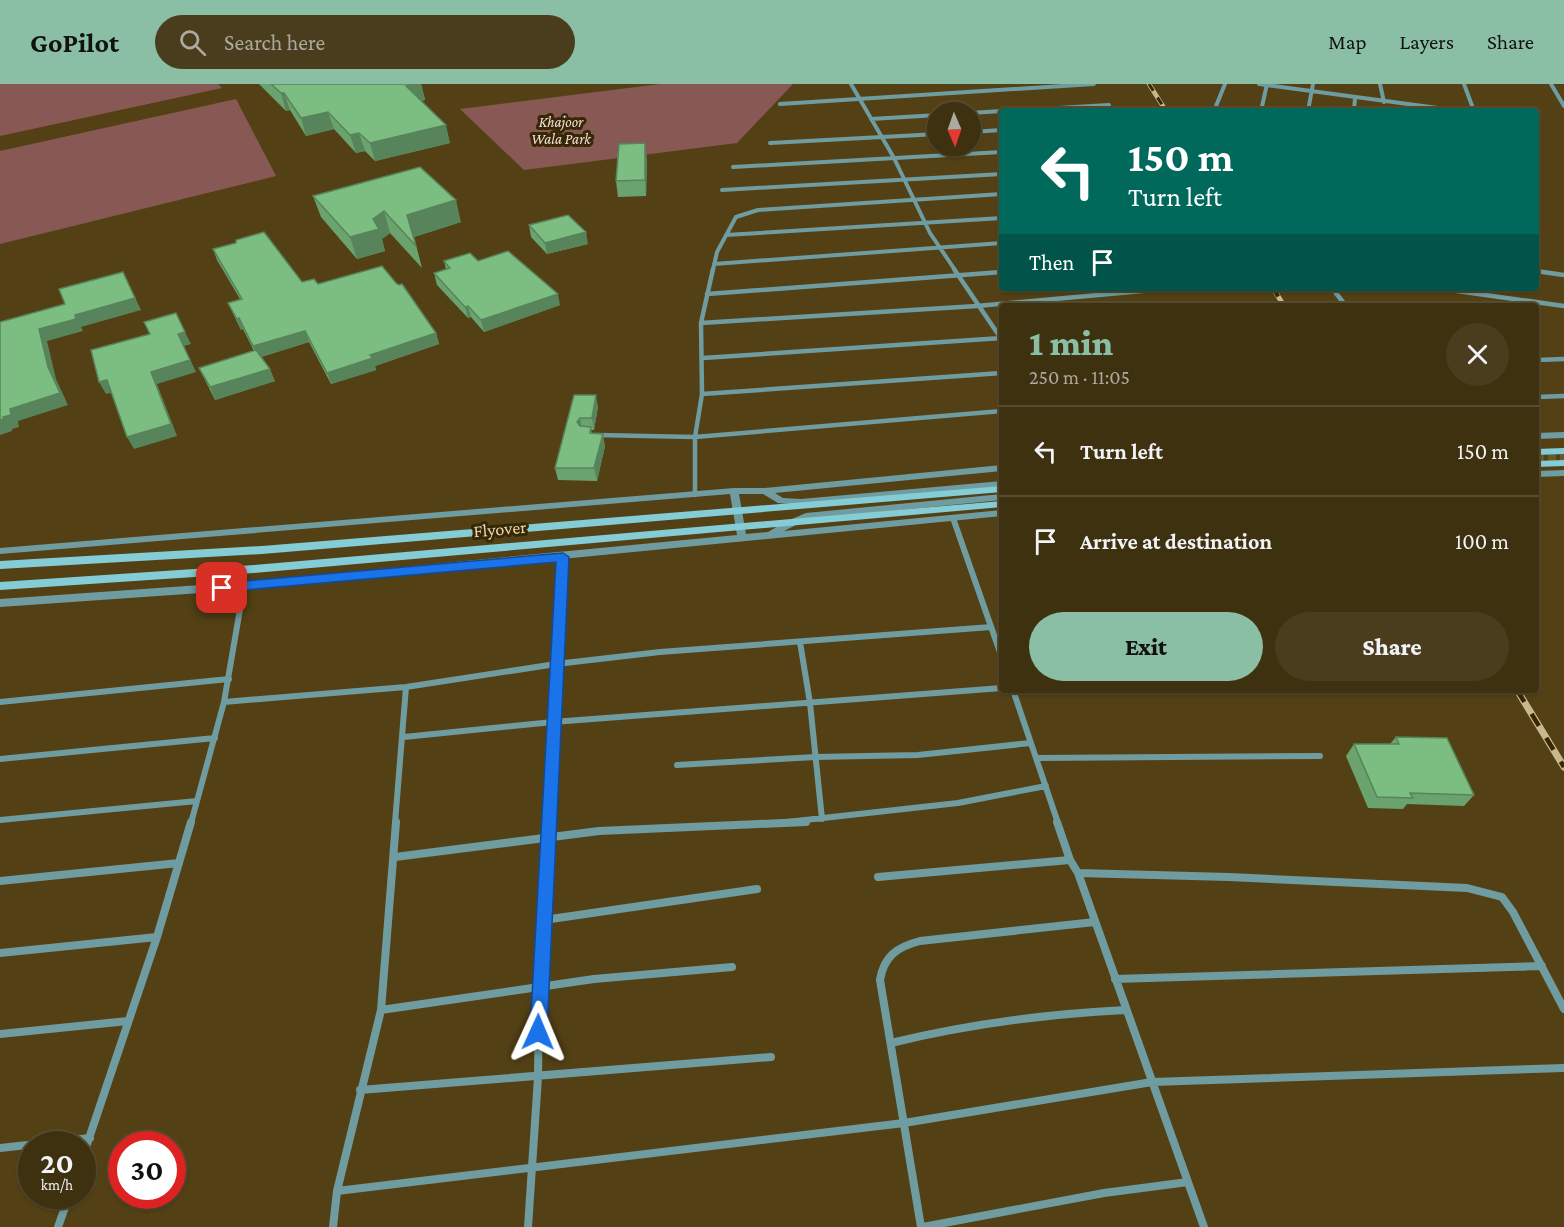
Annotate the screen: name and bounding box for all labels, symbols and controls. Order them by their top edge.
search box [155,15,575,69]
icon: search [176,26,209,59]
text: GoPilot [30,27,119,58]
text: Search here [224,30,325,55]
text: Map [1328,30,1367,54]
text: Layers [1400,30,1454,54]
text: Share [1487,30,1534,54]
north arrow [927,102,981,156]
map controls [927,102,981,156]
park label: Khajoor Wala Park [531,114,592,147]
icon: left [1029,132,1107,210]
text: 150 m [1128,133,1233,180]
text: Turn left [1128,182,1222,212]
icon: arrive [1086,246,1119,279]
text: Then [1029,250,1074,275]
text: 1 min [1029,323,1113,363]
button: close [1446,323,1509,386]
text: 250 m · 11:05 [1029,366,1130,388]
icon: left [1029,435,1062,468]
text: Turn left [1080,439,1163,464]
text: 150 m [1457,439,1509,464]
street label: Flyover [473,517,528,541]
icon: arrive [1029,525,1062,558]
text: Arrive at destination [1080,529,1272,554]
text: 100 m [1455,529,1509,554]
pin [196,562,247,613]
icon: arrive [205,571,238,604]
button: Exit [1029,612,1263,681]
button: Share [1275,612,1509,681]
position arrow [506,1000,570,1064]
speed limit sign: 30 [108,1131,186,1209]
text: 20 [40,1146,74,1179]
text: km/h [41,1177,73,1193]

